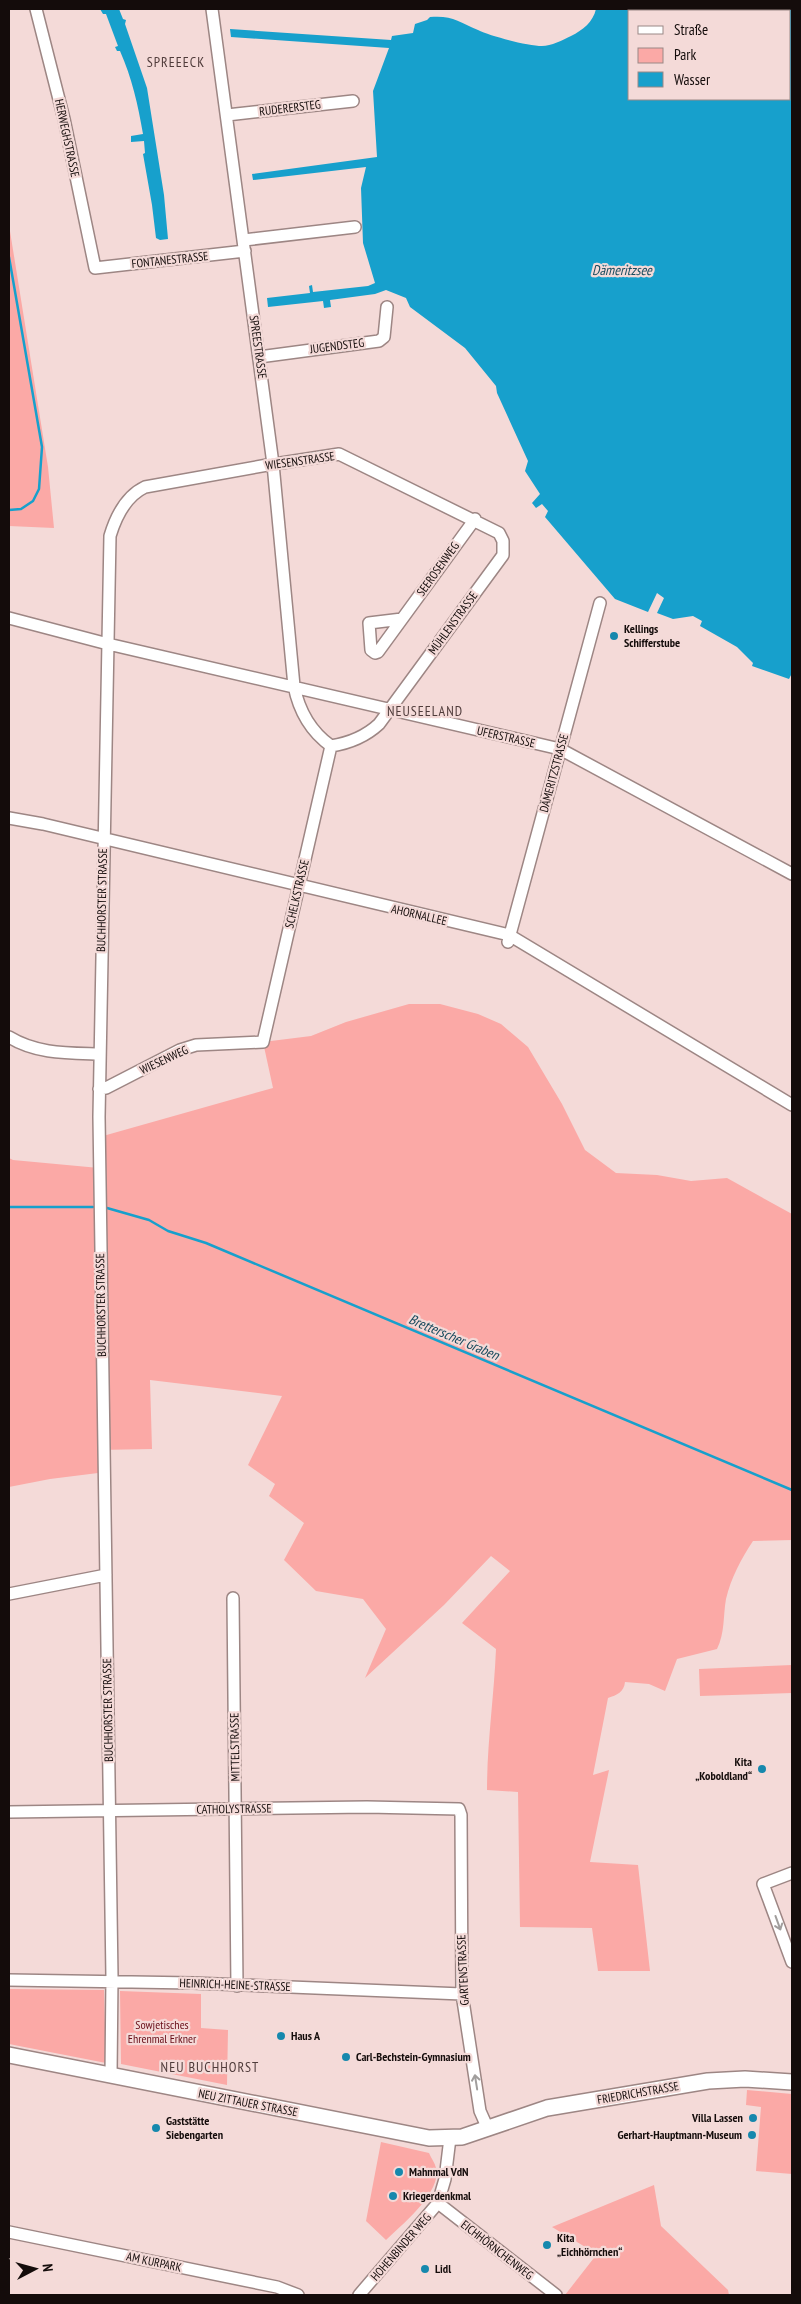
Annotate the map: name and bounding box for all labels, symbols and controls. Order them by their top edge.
legend [628,10,791,100]
text: Straße [674,20,708,39]
text: Park [674,45,696,64]
district label: SPREEECK [147,53,205,71]
text: Wasser [674,70,711,89]
street label: RUDERERSTEG [258,96,322,119]
street label: HERWEGHSTRASSE [52,97,83,178]
street label: FONTANESTRASSE [131,248,209,271]
water label: Dämeritzsee [592,261,653,279]
street label: SPREESTRASSE [247,314,270,380]
street label: JUGENDSTEG [308,335,365,356]
street label: WIESENSTRASSE [264,448,336,473]
street label: SEEROSENWEG [413,539,462,599]
street label: MÜHLENSTRASSE [425,588,480,657]
place label: Kellings Schifferstube [624,621,680,650]
marker: Kellings Schifferstube [608,630,620,642]
district label: NEUSEELAND [387,702,463,720]
street label: UFERSTRASSE [476,723,537,750]
street label: DÄMERITZSTRASSE [536,732,571,814]
street label: BUCHHORSTER STRASSE [93,848,110,952]
street label: SCHELKSTRASSE [281,858,312,930]
street label: AHORNALLEE [390,901,449,928]
street label: WIESENWEG [137,1042,191,1077]
street label: BUCHHORSTER STRASSE [92,1253,109,1357]
water label: Bretterscher Graben [406,1310,503,1364]
street label: BUCHHORSTER STRASSE [99,1658,116,1762]
street label: MITTELSTRASSE [226,1713,243,1781]
place label: Kita „Koboldland“ [695,1754,752,1783]
marker: Kita „Koboldland“ [756,1763,768,1775]
street label: CATHOLYSTRASSE [196,1800,272,1817]
one-way arrow [774,1915,783,1930]
street label: GARTENSTRASSE [453,1934,472,2006]
street label: HEINRICH-HEINE-STRASSE [179,1975,291,1994]
park label: Sowjetisches Ehrenmal Erkner [128,2017,197,2046]
place label: Haus A [291,2028,321,2043]
marker: Haus A [275,2030,287,2042]
place label: Carl-Bechstein-Gymnasium [356,2049,471,2064]
marker: Carl-Bechstein-Gymnasium [340,2051,352,2063]
district label: NEU BUCHHORST [161,2058,259,2076]
one-way arrow [471,2074,481,2090]
street label: FRIEDRICHSTRASSE [596,2078,680,2107]
street label: NEU ZITTAUER STRASSE [197,2086,299,2120]
place label: Villa Lassen [691,2110,743,2125]
marker: Villa Lassen [747,2112,759,2124]
place label: Gaststätte Siebengarten [166,2113,223,2142]
marker: Gaststätte Siebengarten [150,2122,162,2134]
place label: Gerhart-Hauptmann-Museum [617,2127,742,2142]
marker: Gerhart-Hauptmann-Museum [746,2129,758,2141]
place label: Mahnmal VdN [409,2164,469,2179]
marker: Mahnmal VdN [393,2166,405,2178]
place label: Kriegerdenkmal [403,2188,471,2203]
marker: Kriegerdenkmal [387,2190,399,2202]
street label: HOHENBINDER WEG [367,2210,434,2284]
street label: EICHHÖRNCHENWEG [458,2217,537,2283]
place label: Kita „Eichhörnchen“ [557,2230,622,2259]
marker: Kita „Eichhörnchen“ [541,2239,553,2251]
north arrow [10,2244,60,2294]
street label: AM KURPARK [125,2248,183,2275]
place label: Lidl [435,2261,451,2276]
text: N [39,2263,57,2272]
marker: Lidl [419,2263,431,2275]

